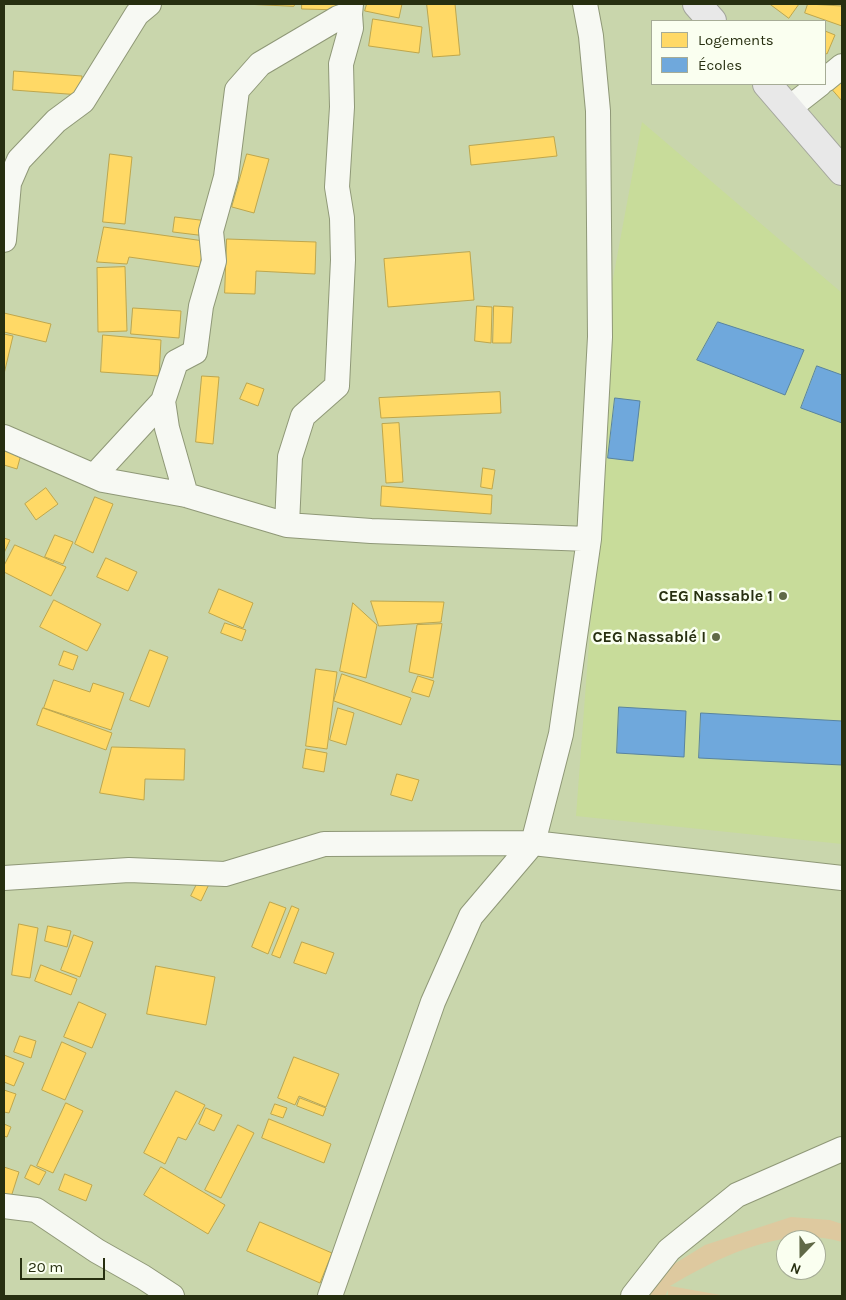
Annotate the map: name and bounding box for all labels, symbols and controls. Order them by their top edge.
legend [651,20,826,85]
text: Logements [698,31,774,49]
text: Écoles [698,56,742,74]
place label: CEG Nassable 1 [659,586,773,606]
marker: CEG Nassable 1 [777,590,789,602]
place label: CEG Nassablé I [592,627,706,647]
marker: CEG Nassablé I [710,631,722,643]
north arrow [776,1230,826,1280]
scale bar [22,1248,108,1280]
text: 20 m [28,1258,63,1276]
text: N [788,1259,803,1278]

